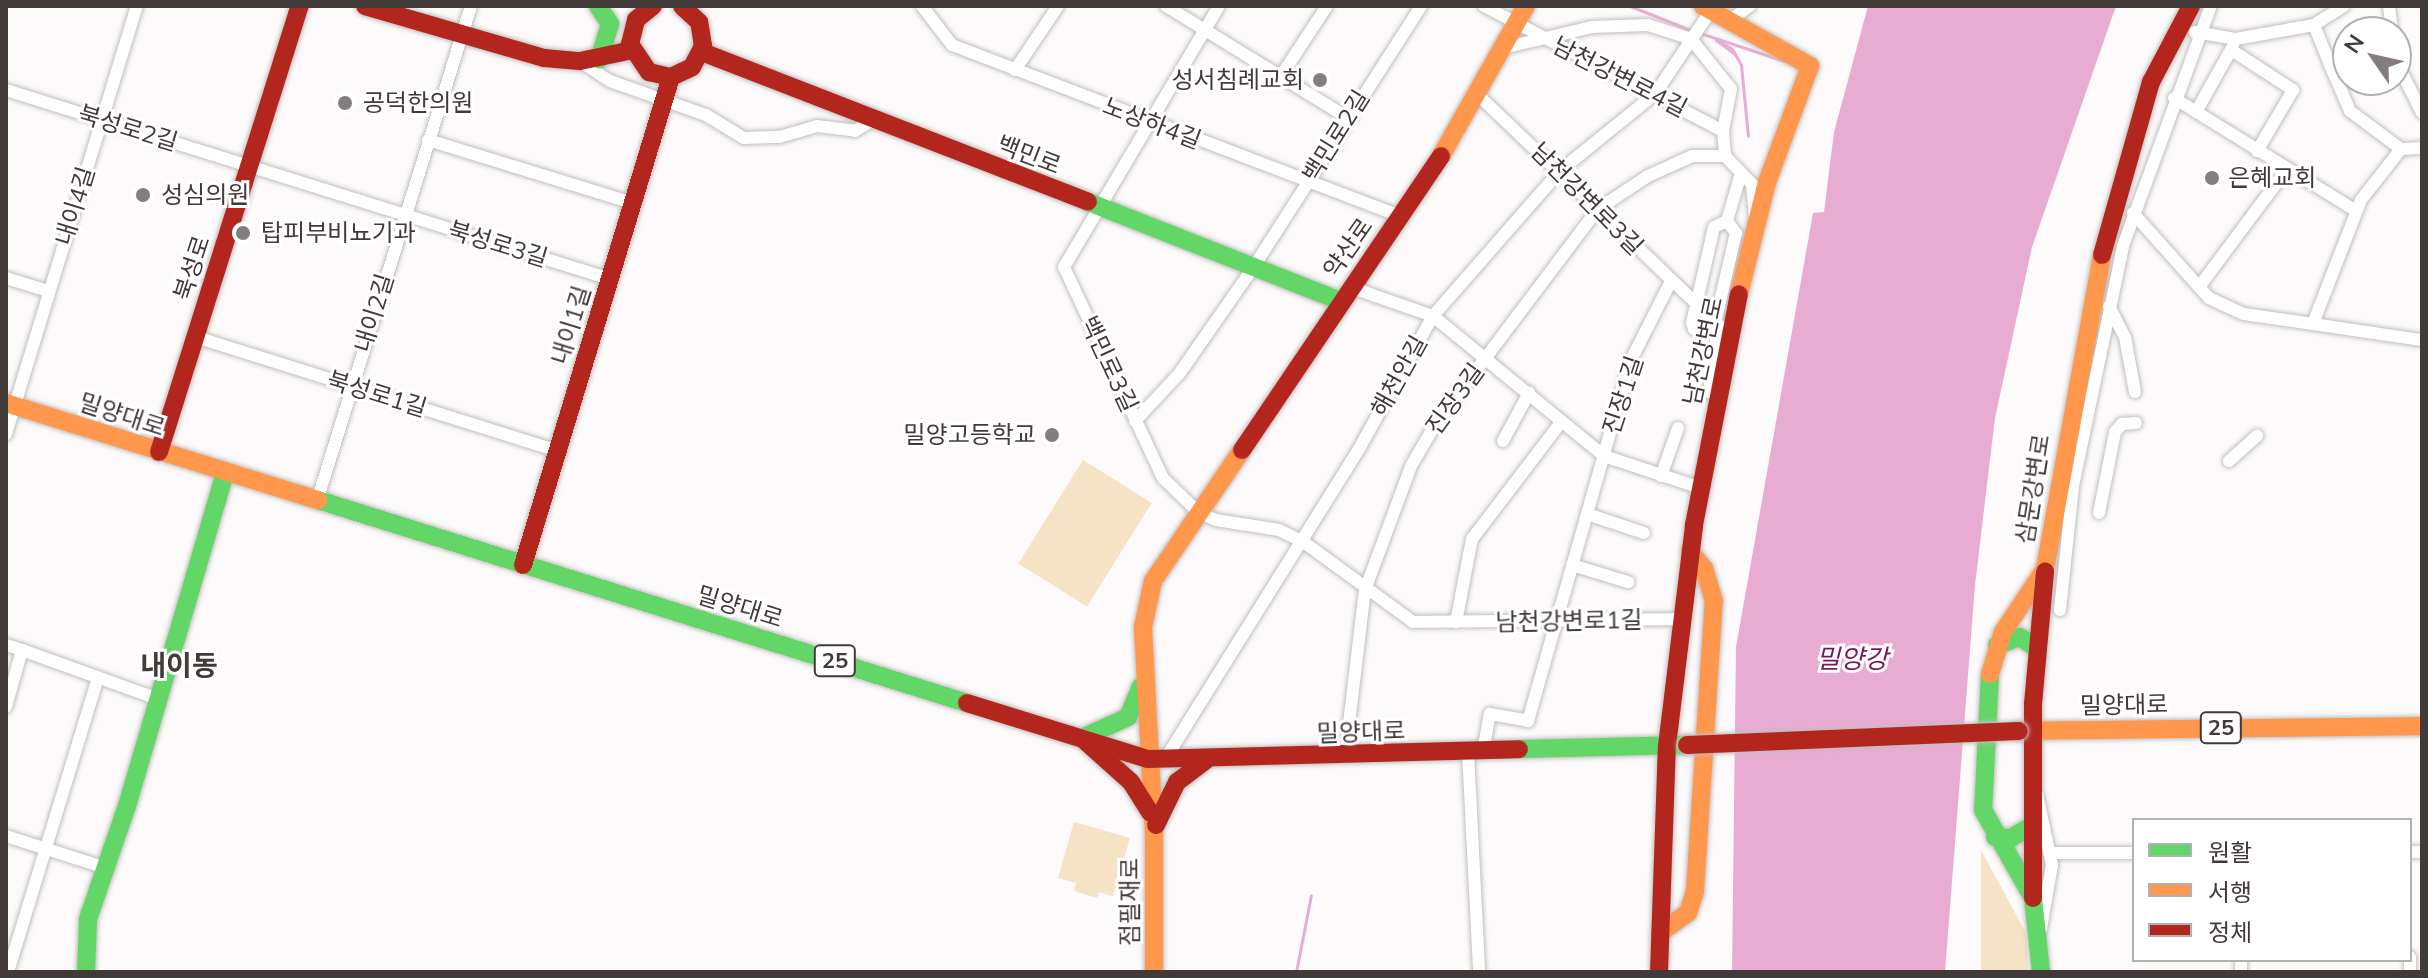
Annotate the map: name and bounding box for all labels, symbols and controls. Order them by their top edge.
north arrow [2332,16,2412,96]
text: N [2338,29,2370,58]
street label: 남천강변로4길 [1548,31,1692,123]
place label: 성서침례교회 [1172,66,1304,94]
marker: 성서침례교회 [1311,71,1329,89]
street label: 백민로2길 [1297,85,1375,187]
place label: 공덕한의원 [363,89,473,117]
street label: 노상하4길 [1099,91,1205,155]
marker: 공덕한의원 [334,92,356,114]
street label: 북성로2길 [75,99,181,157]
street label: 백민로 [993,130,1065,180]
street label: 남천강변로3길 [1525,137,1649,261]
street label: 내이4길 [49,163,101,249]
place label: 은혜교회 [2228,164,2316,192]
marker: 은혜교회 [2203,169,2221,187]
place label: 성심의원 [161,181,249,209]
marker: 성심의원 [132,184,154,206]
street label: 약산로 [1317,213,1379,283]
street label: 북성로3길 [445,215,551,273]
place label: 탑피부비뇨기과 [261,219,416,247]
marker: 탑피부비뇨기과 [232,222,254,244]
street label: 북성로 [168,232,216,304]
street label: 내이2길 [348,270,400,356]
street label: 내이1길 [545,282,597,368]
street label: 남천강변로 [1677,294,1729,408]
street label: 백민로3길 [1074,311,1144,417]
street label: 해천안길 [1365,330,1433,422]
street label: 진장1길 [1597,352,1649,438]
street label: 진장3길 [1420,358,1490,440]
street label: 북성로1길 [324,365,430,423]
street label: 밀양대로 [76,388,168,442]
place label: 밀양고등학교 [904,421,1036,449]
marker: 밀양고등학교 [1043,426,1061,444]
street label: 삼문강변로 [2010,432,2056,546]
street label: 밀양대로 [694,580,786,634]
street label: 남천강변로1길 [1495,605,1643,637]
road number: 25 [813,643,857,679]
water label: 밀양강 [1816,643,1888,675]
district label: 내이동 [140,648,218,682]
street label: 밀양대로 [2080,690,2168,720]
road number: 25 [2199,710,2243,746]
street label: 밀양대로 [1316,716,1406,748]
legend [2132,818,2412,962]
text: 원활 [2208,837,2252,867]
street label: 점필재로 [1116,858,1144,946]
text: 서행 [2208,877,2252,907]
text: 정체 [2208,917,2252,947]

